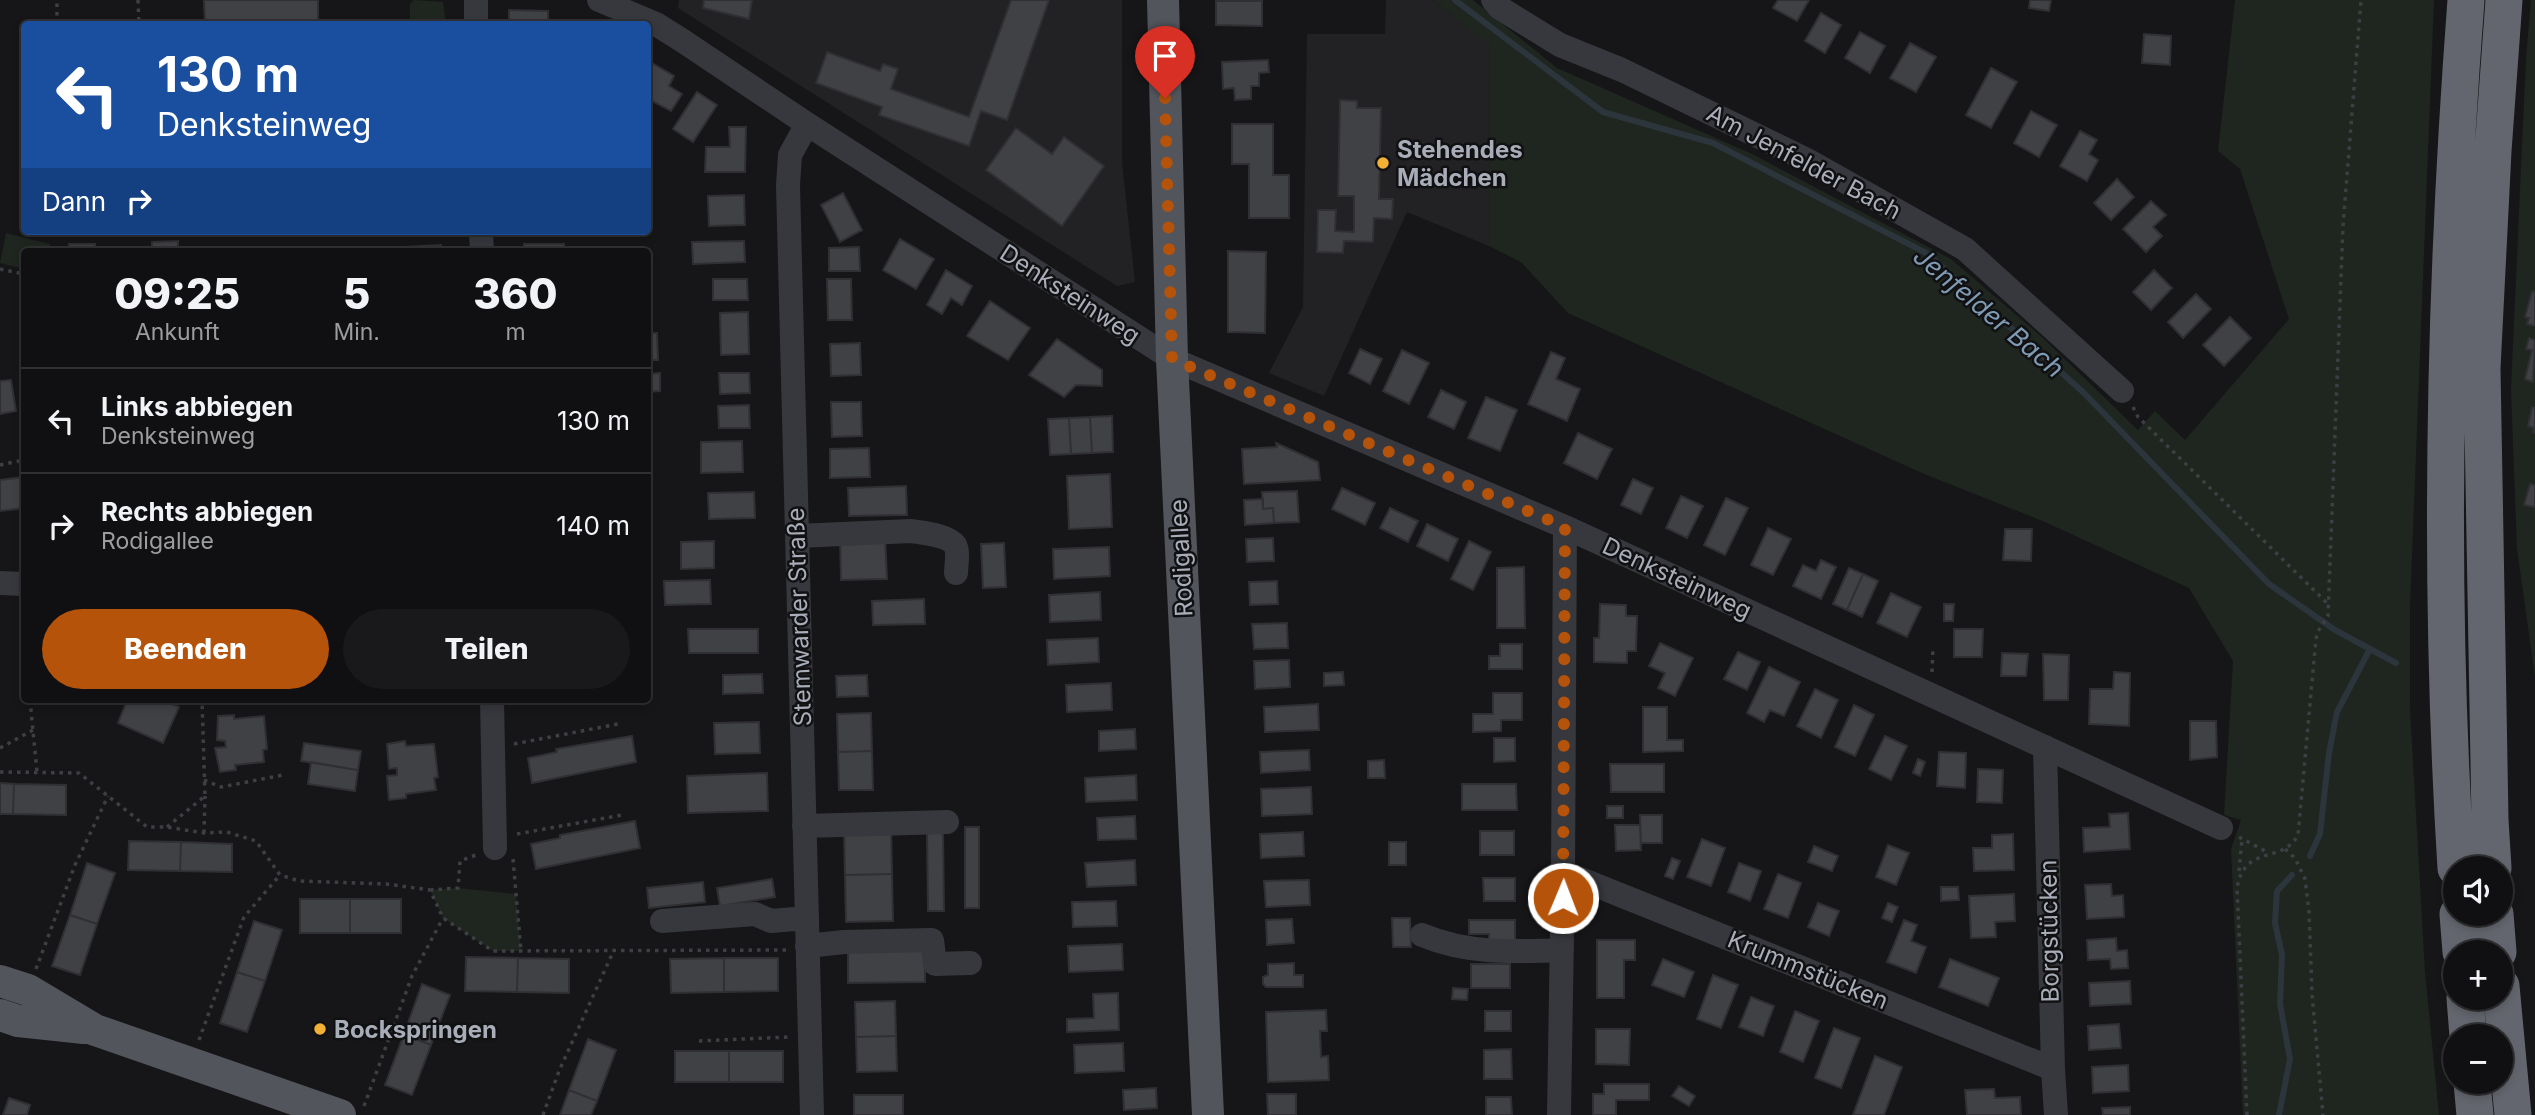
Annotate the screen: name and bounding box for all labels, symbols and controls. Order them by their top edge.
pin [1135,26,1195,98]
icon: arrive [1146,37,1184,75]
text: 130 m [157,45,299,104]
icon: left [42,49,133,140]
street label: Am Jenfelder Bach [1702,99,1906,225]
text: Denksteinweg [157,105,371,144]
place label: Stehendes Mädchen [1397,135,1523,192]
marker: Stehendes Mädchen [1375,155,1391,171]
icon: right [120,182,158,220]
text: Dann [42,186,106,217]
street label: Denksteinweg [995,238,1145,350]
water label: Jenfelder Bach [1908,240,2070,384]
text: 09:25 [114,268,240,319]
text: 5 [343,268,370,319]
text: 360 [473,268,558,319]
text: Ankunft [135,318,219,346]
text: Min. [333,318,380,346]
text: m [505,318,526,346]
text: Links abbiegen [101,391,293,422]
icon: left [42,402,80,440]
text: 130 m [557,405,630,436]
text: Denksteinweg [101,422,255,450]
text: Rechts abbiegen [101,496,313,527]
street label: Rodigallee [1163,498,1199,618]
icon: right [42,507,80,545]
street label: Stemwarder Straße [781,507,817,727]
text: 140 m [556,510,630,541]
text: Rodigallee [101,527,214,555]
street label: Denksteinweg [1598,531,1756,625]
button: Beenden [42,609,329,689]
button: Teilen [343,609,630,689]
map controls [2443,856,2513,1094]
button: sound [2443,856,2513,926]
street label: Borgstücken [2033,859,2065,1003]
position arrow [1526,861,1600,935]
street label: Krummstücken [1723,925,1893,1015]
button: + [2443,940,2513,1010]
place label: Bockspringen [334,1015,497,1044]
marker: Bockspringen [312,1021,328,1037]
button: − [2443,1024,2513,1094]

